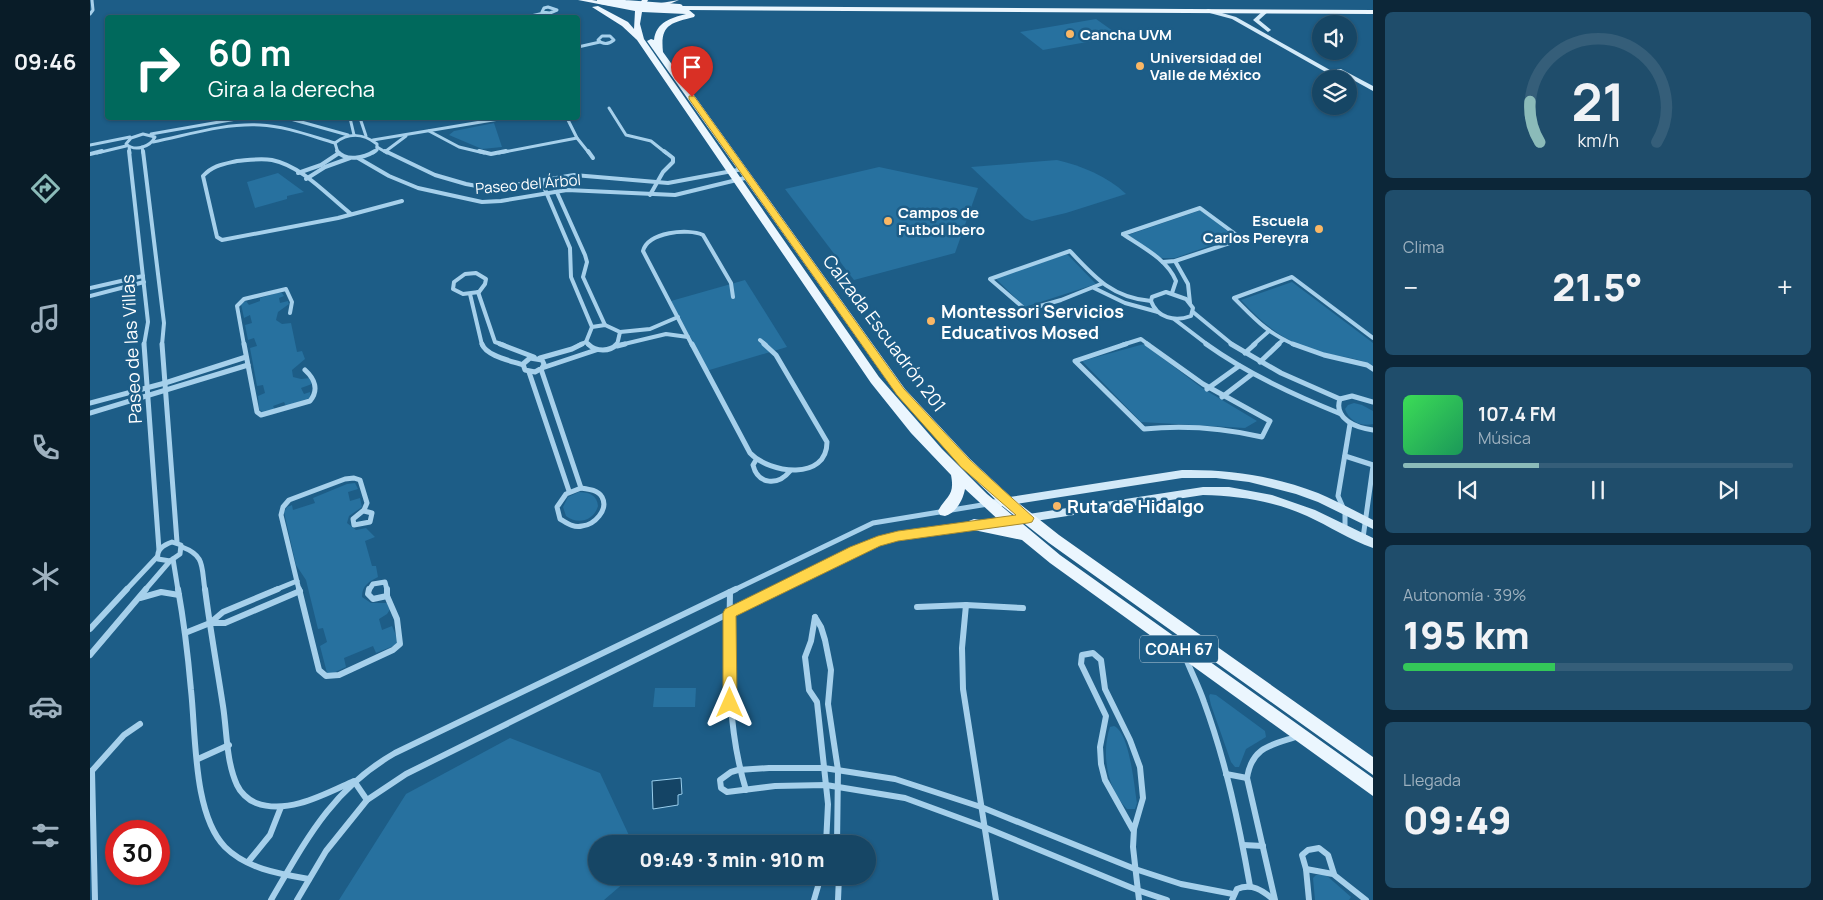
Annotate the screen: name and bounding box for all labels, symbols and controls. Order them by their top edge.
map controls [1312,15,1357,115]
button: sound [1312,15,1357,60]
place label: Cancha UVM [1080,24,1172,45]
marker: Cancha UVM [1064,28,1076,40]
text: 60 m [208,29,291,77]
icon: right [125,35,190,100]
pin [671,46,713,97]
text: 09:46 [14,47,76,77]
place label: Universidad del Valle de México [1150,47,1262,85]
icon: arrive [678,53,706,81]
marker: Universidad del Valle de México [1134,60,1146,72]
text: 21 [1571,66,1625,137]
button: layers [1312,70,1357,115]
text: Gira a la derecha [208,74,375,104]
text: km/h [1577,128,1619,152]
street label: Paseo del Árbol [474,169,582,199]
icon: directions [28,171,63,206]
place label: Campos de Futbol Ibero [898,202,985,240]
place label: Escuela Carlos Pereyra [1203,210,1309,248]
marker: Campos de Futbol Ibero [882,215,894,227]
marker: Escuela Carlos Pereyra [1313,223,1325,235]
text: Clima [1403,236,1444,258]
street label: Calzada Escuadrón 201 [818,250,952,416]
text: 21.5° [1552,260,1643,312]
text: − [1403,268,1418,306]
text: + [1777,268,1793,306]
street label: Paseo de las Villas [115,274,147,424]
place label: Montessori Servicios Educativos Mosed [941,299,1124,344]
icon: music [28,301,63,336]
marker: Montessori Servicios Educativos Mosed [925,315,937,327]
text: 107.4 FM [1478,401,1556,427]
text: Música [1478,427,1531,449]
icon: phone [28,430,63,465]
icon: previous [1454,476,1482,504]
icon: pause [1584,476,1612,504]
icon: next [1714,476,1742,504]
place label: Ruta de Hidalgo [1067,494,1204,518]
marker: Ruta de Hidalgo [1051,500,1063,512]
icon: climate [28,559,63,594]
text: Autonomía · 39% [1403,584,1527,606]
text: 195 km [1403,608,1530,660]
road number: COAH 67 [1140,636,1218,662]
position arrow [703,676,755,728]
icon: car [28,689,63,724]
text: Llegada [1403,769,1461,791]
text: 09:49 [1403,793,1512,845]
icon: filters [28,818,63,853]
speed limit sign: 30 [105,820,170,885]
text: 09:49 · 3 min · 910 m [640,847,824,873]

